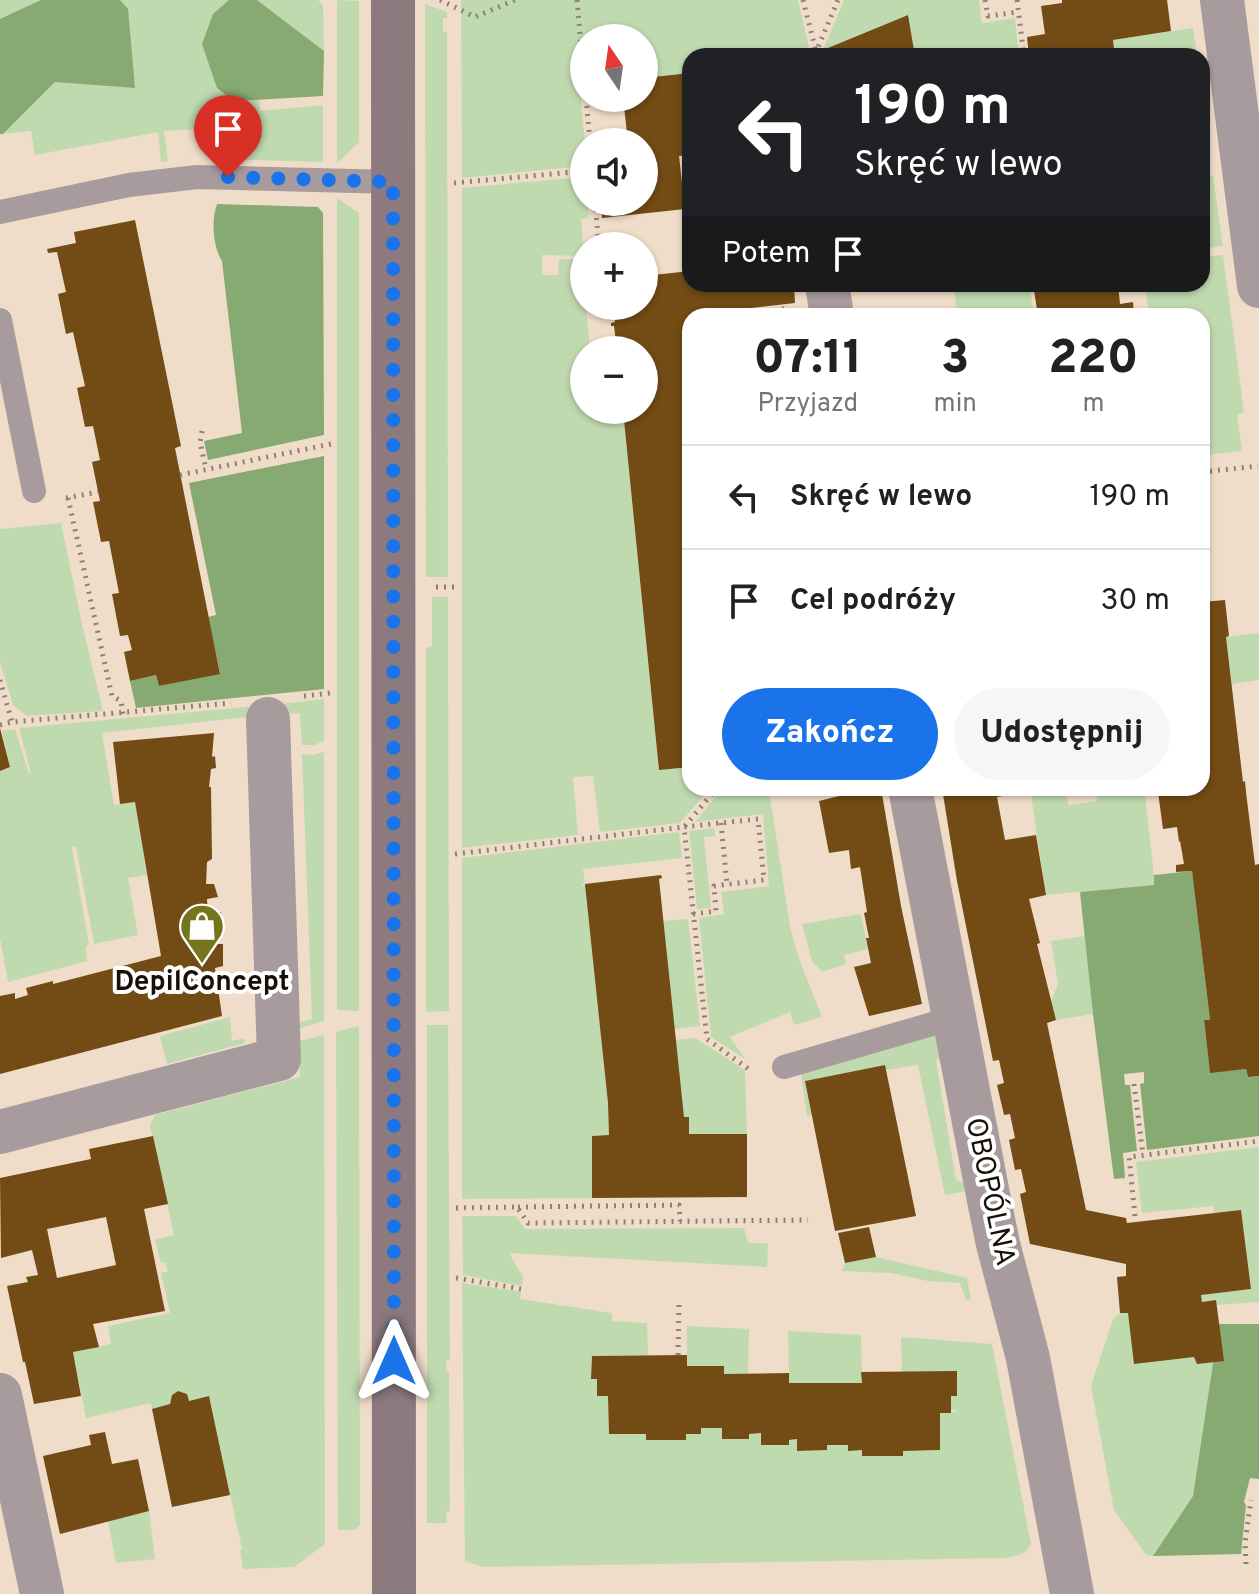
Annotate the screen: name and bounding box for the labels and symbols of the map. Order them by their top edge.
north arrow [570,24,658,112]
pin [194,95,262,177]
shop icon: DepilConcept [178,902,226,965]
place label: DepilConcept [114,965,290,1001]
street label: OBOPÓLNA [956,1114,1024,1269]
position arrow [352,1319,436,1403]

